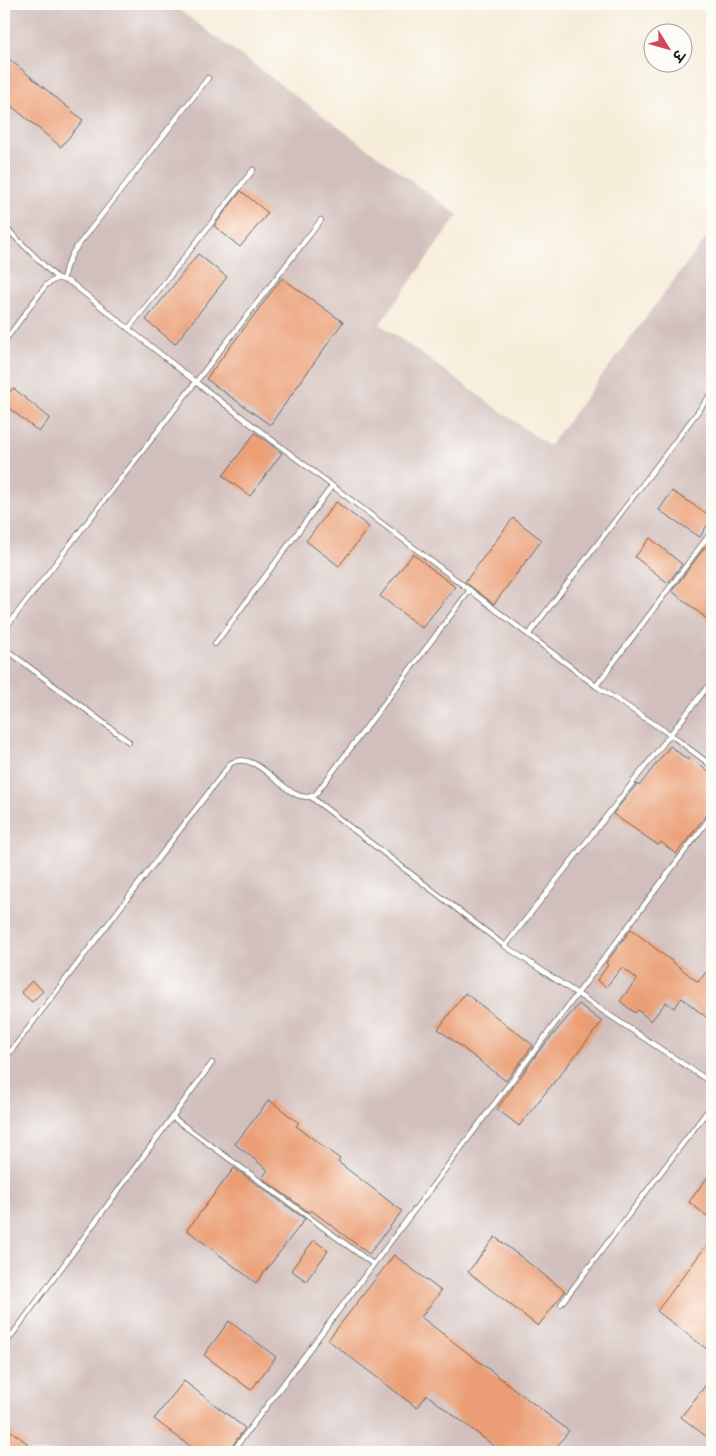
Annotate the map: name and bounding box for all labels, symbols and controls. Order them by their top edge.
north arrow [644,22,694,72]
text: उ [667,45,690,67]

